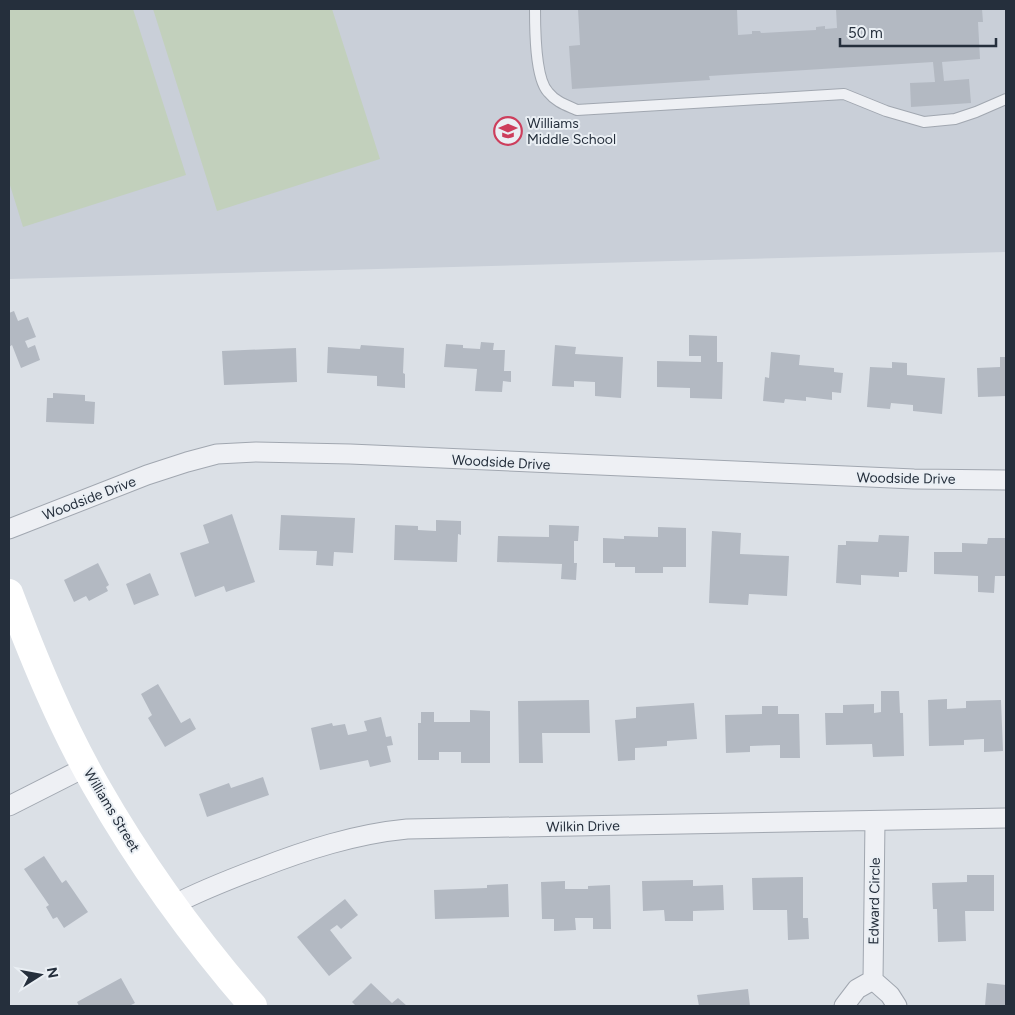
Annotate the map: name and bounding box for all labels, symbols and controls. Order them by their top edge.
scale bar [840,15,996,47]
text: 50 m [848,24,883,42]
place label: Williams Middle School [527,115,616,148]
school or university icon: Williams Middle School [493,116,523,146]
street label: Woodside Drive [451,451,551,474]
street label: Woodside Drive [856,469,956,488]
street label: Woodside Drive [40,473,139,524]
street label: Williams Street [80,765,143,855]
street label: Wilkin Drive [546,817,620,836]
street label: Edward Circle [865,857,884,945]
north arrow [15,950,65,1000]
text: N [43,966,62,980]

